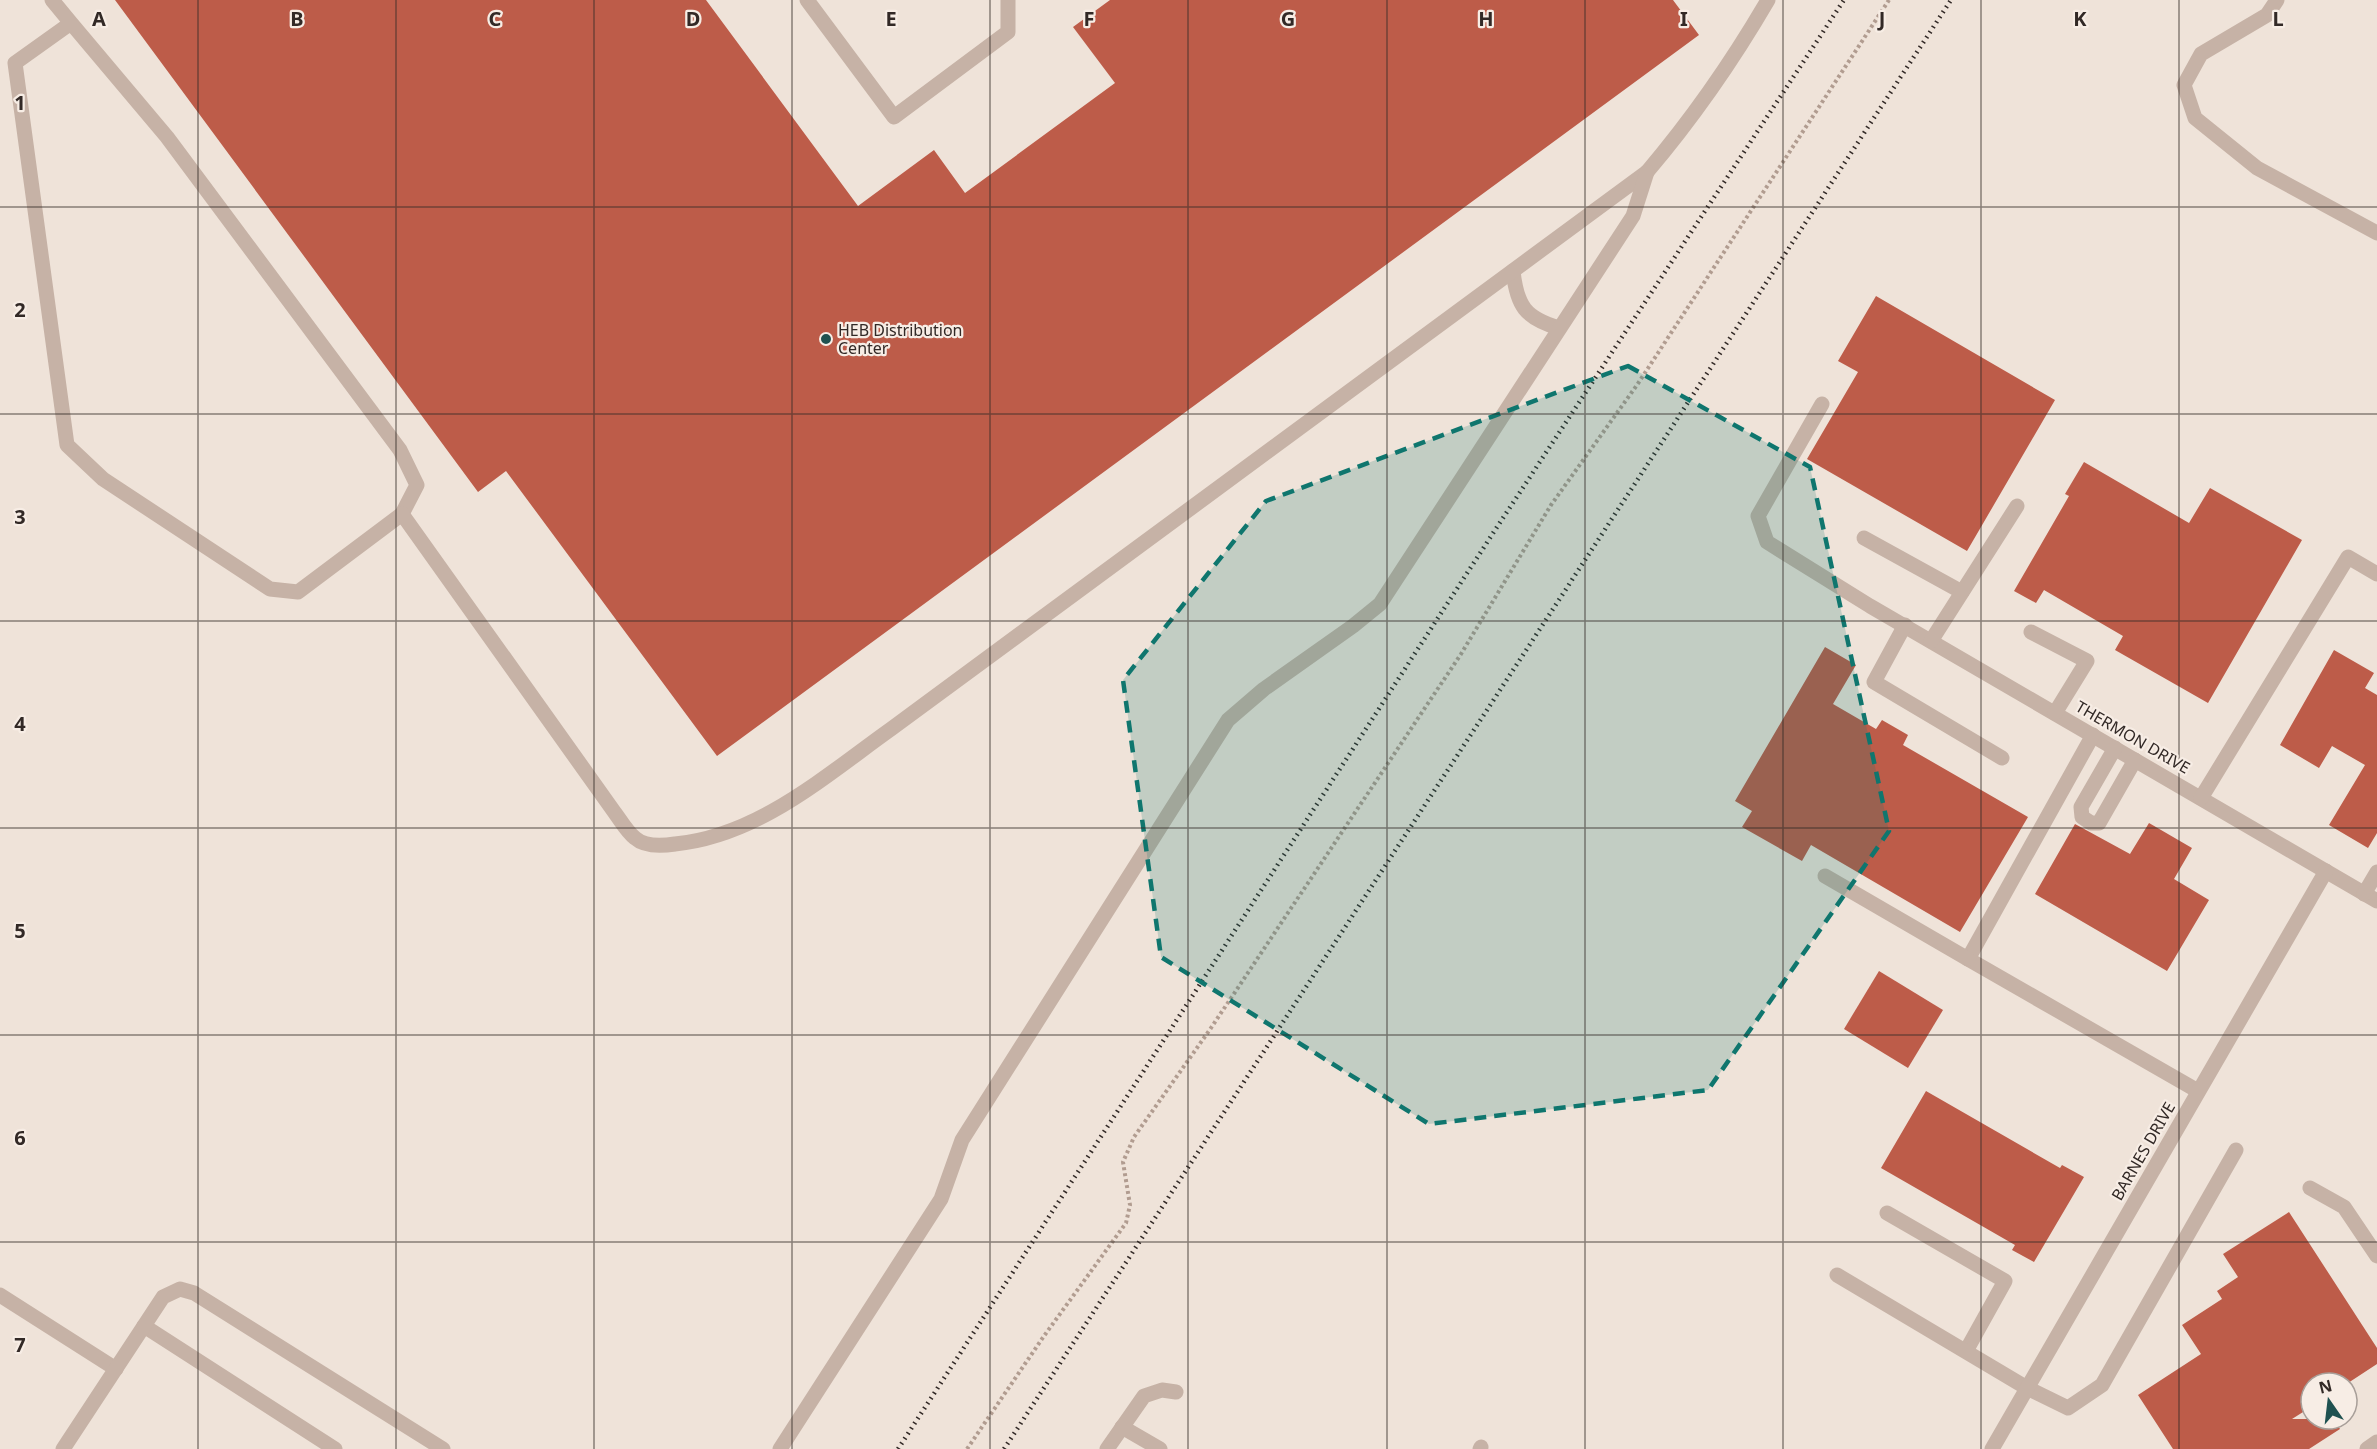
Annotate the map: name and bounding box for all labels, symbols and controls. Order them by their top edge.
text: A [92,5,106,32]
text: B [290,5,304,32]
text: C [489,5,502,32]
text: D [686,5,700,32]
text: E [885,5,897,32]
text: F [1084,5,1094,32]
text: G [1281,5,1295,32]
text: H [1478,5,1494,32]
text: I [1680,5,1688,32]
text: J [1877,5,1885,32]
text: K [2073,5,2087,32]
text: L [2272,5,2284,32]
text: 1 [14,89,26,116]
text: 2 [14,296,26,323]
place label: HEB Distribution Center [838,319,963,359]
marker: HEB Distribution Center [819,332,833,346]
text: 3 [14,503,26,530]
street label: THERMON DRIVE [2072,695,2194,779]
text: 4 [14,710,26,737]
text: 5 [14,917,26,944]
street label: BARNES DRIVE [2106,1098,2180,1204]
text: 6 [14,1124,26,1151]
text: 7 [14,1331,26,1358]
north arrow [2299,1371,2359,1431]
text: N [2316,1374,2334,1399]

